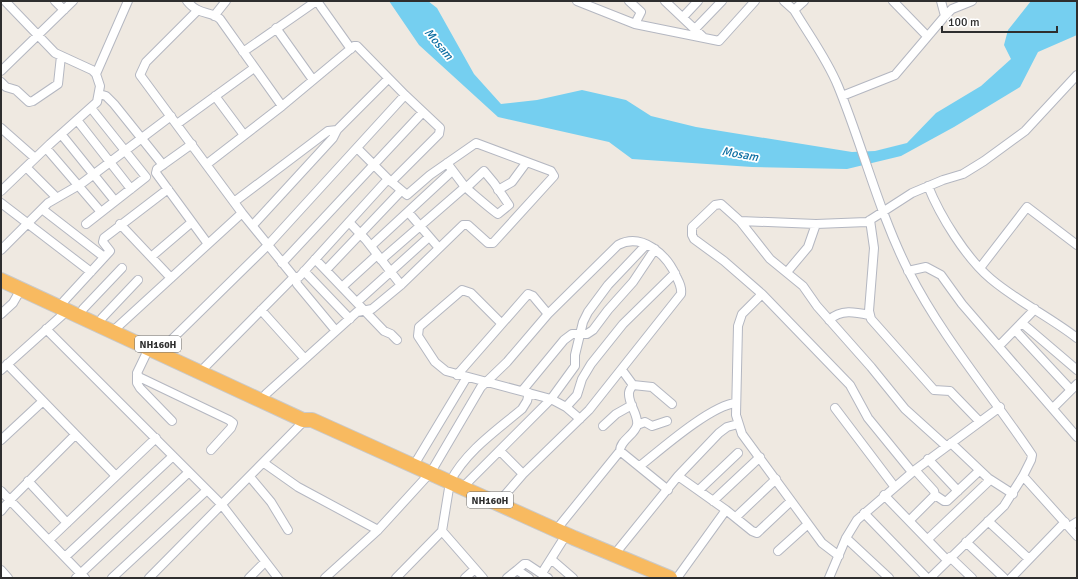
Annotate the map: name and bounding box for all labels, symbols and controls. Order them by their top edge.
scale bar [942,8,1057,34]
text: 100 m [948,15,980,30]
water label: Mosam [421,25,456,64]
water label: Mosam [720,144,760,165]
road number: NH160H [135,336,181,352]
road number: NH160H [467,492,513,508]

